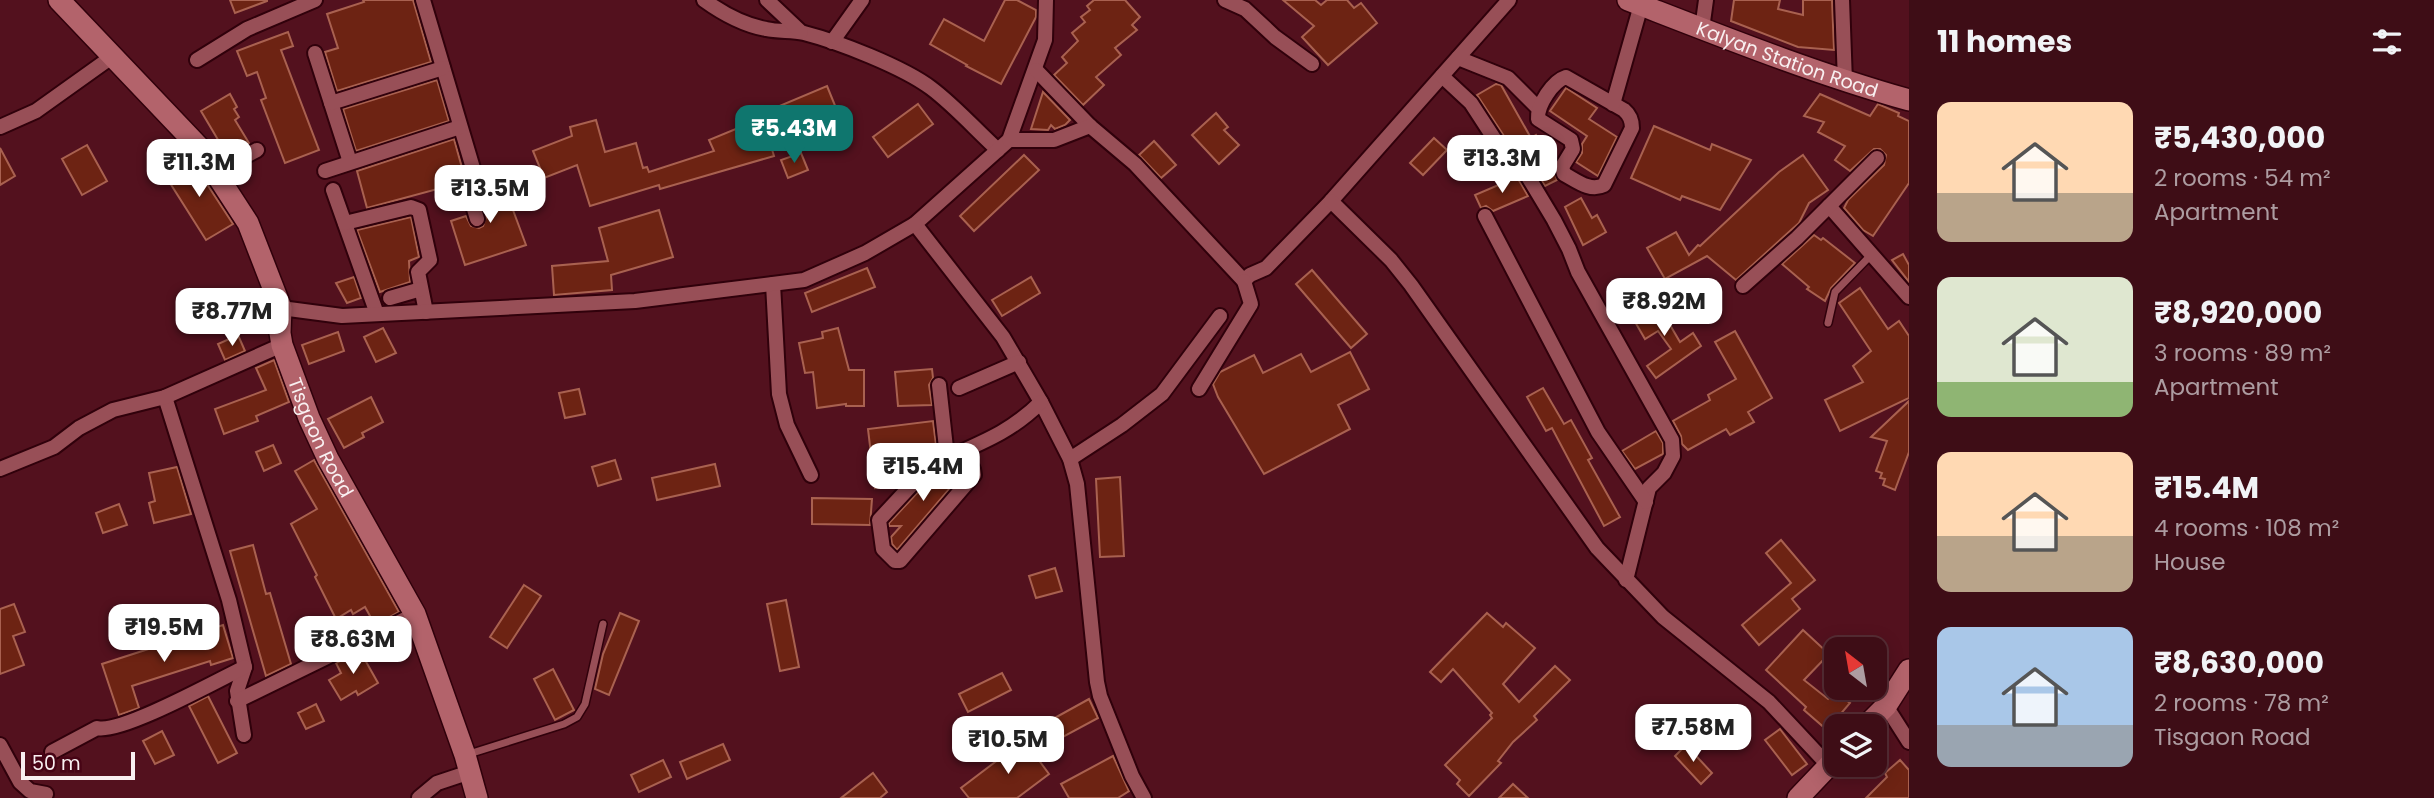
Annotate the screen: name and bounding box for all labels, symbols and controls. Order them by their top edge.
street label: Kalyan Station Road [1692,15,1881,104]
text: 11 homes [1937,20,2072,63]
icon: filters [2368,23,2406,61]
pin: ₹5.43M [737,106,851,165]
text: ₹5.43M [751,112,837,144]
text: ₹5,430,000 [2154,116,2325,159]
icon: home [1993,130,2077,214]
pin: ₹13.3M [1445,136,1559,195]
pin: ₹11.3M [142,140,256,199]
text: ₹13.3M [1463,142,1541,174]
text: ₹11.3M [163,146,235,178]
text: 2 rooms · 54 m² [2154,162,2331,194]
pin: ₹13.5M [433,166,547,225]
text: ₹13.5M [451,172,529,204]
text: Apartment [2154,196,2279,228]
pin: ₹8.92M [1607,278,1721,338]
text: ₹8.92M [1622,285,1706,317]
pin: ₹8.77M [175,288,289,348]
text: ₹8,920,000 [2154,291,2322,334]
text: ₹8.77M [192,295,272,327]
icon: home [1993,305,2077,389]
text: 3 rooms · 89 m² [2154,337,2331,369]
text: Apartment [2154,371,2279,403]
street label: Tisgaon Road [281,374,360,502]
pin: ₹15.4M [866,444,980,503]
text: ₹15.4M [883,450,963,482]
text: ₹15.4M [2154,466,2259,509]
icon: home [1993,480,2077,564]
text: 4 rooms · 108 m² [2154,512,2339,544]
text: House [2154,546,2226,578]
pin: ₹19.5M [107,604,221,664]
text: ₹19.5M [124,611,204,643]
pin: ₹8.63M [296,616,410,676]
text: ₹8.63M [311,623,395,655]
north arrow [1824,637,1886,700]
map controls [1824,637,1887,777]
text: ₹8,630,000 [2154,641,2324,684]
icon: home [1993,655,2077,739]
text: 2 rooms · 78 m² [2154,687,2329,719]
pin: ₹7.58M [1636,704,1750,764]
text: ₹7.58M [1651,711,1735,743]
button: layers [1824,714,1887,777]
pin: ₹10.5M [951,716,1065,776]
text: Tisgaon Road [2154,721,2311,753]
text: ₹10.5M [968,723,1048,755]
scale bar [21,749,135,781]
text: 50 m [32,750,81,777]

